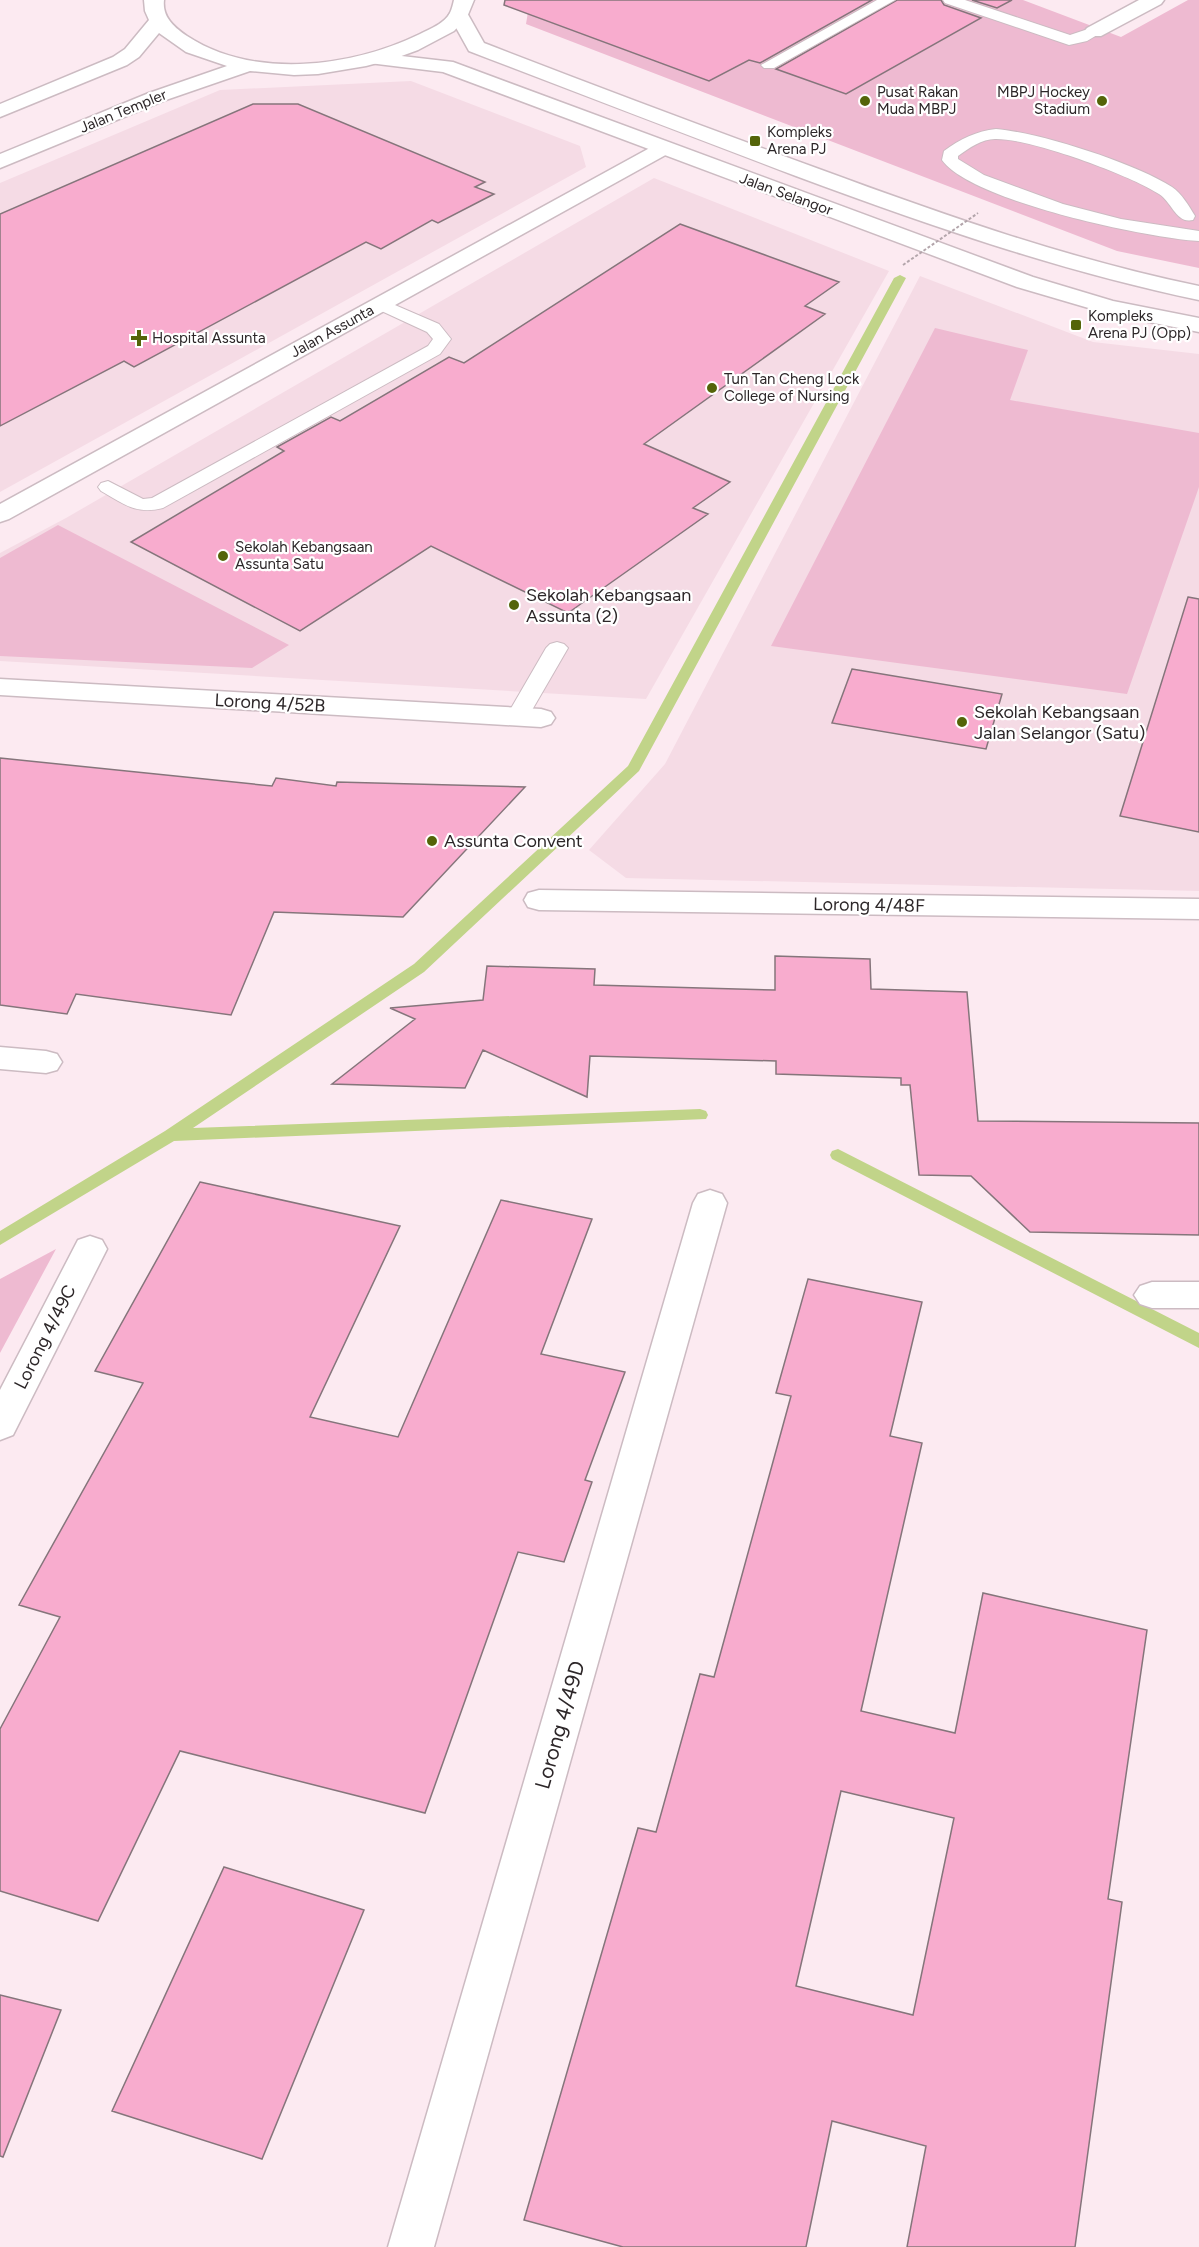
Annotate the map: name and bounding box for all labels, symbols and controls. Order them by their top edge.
place label: Pusat Rakan Muda MBPJ [877,83,958,118]
place label: MBPJ Hockey Stadium [997,83,1090,118]
street label: Jalan Templer [77,85,169,137]
marker: Pusat Rakan Muda MBPJ [858,94,872,108]
marker: MBPJ Hockey Stadium [1095,94,1109,108]
place label: Kompleks Arena PJ [767,123,832,158]
marker: Kompleks Arena PJ [748,134,762,148]
street label: Jalan Selangor [737,169,835,219]
street label: Jalan Assunta [287,301,377,361]
place label: Kompleks Arena PJ (Opp) [1088,307,1191,342]
marker: Kompleks Arena PJ (Opp) [1069,318,1083,332]
marker: Hospital Assunta [130,329,148,347]
place label: Hospital Assunta [152,329,266,347]
place label: Tun Tan Cheng Lock College of Nursing [724,370,860,405]
marker: Tun Tan Cheng Lock College of Nursing [705,381,719,395]
place label: Sekolah Kebangsaan Assunta Satu [235,538,373,573]
marker: Sekolah Kebangsaan Assunta Satu [216,549,230,563]
place label: Sekolah Kebangsaan Assunta (2) [526,584,691,627]
marker: Sekolah Kebangsaan Assunta (2) [507,598,521,612]
street label: Lorong 4/52B [214,689,326,717]
place label: Sekolah Kebangsaan Jalan Selangor (Satu) [974,701,1145,744]
marker: Sekolah Kebangsaan Jalan Selangor (Satu) [955,715,969,729]
place label: Assunta Convent [444,830,583,852]
marker: Assunta Convent [425,834,439,848]
street label: Lorong 4/48F [813,893,925,917]
street label: Lorong 4/49C [9,1281,81,1393]
street label: Lorong 4/49D [529,1658,590,1792]

